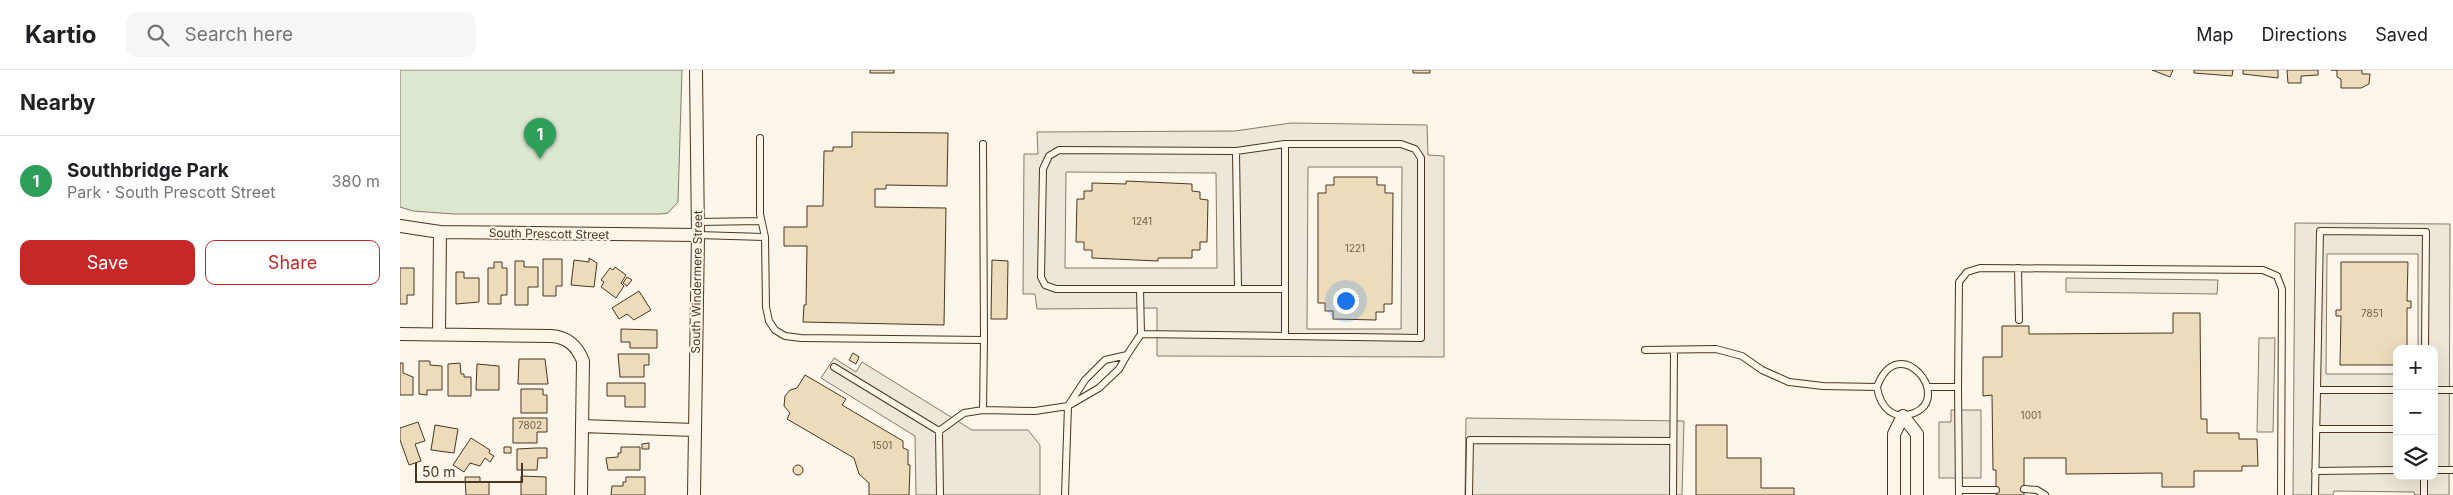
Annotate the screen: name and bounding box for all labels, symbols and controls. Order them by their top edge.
search box [126,12,476,57]
text: Kartio [25,20,96,49]
icon: search [144,21,172,49]
text: Search here [184,23,293,46]
text: Map [2196,24,2234,45]
text: Directions [2262,24,2347,45]
text: Saved [2375,24,2428,45]
text: Nearby [20,90,95,115]
pin: 1 [524,118,556,159]
text: Southbridge Park [67,159,229,182]
text: 1 [33,171,39,191]
text: 380 m [332,171,380,191]
text: Park · South Prescott Street [67,182,276,202]
street label: South Windermere Street [688,210,705,354]
house number: 1241 [1132,215,1152,227]
street label: South Prescott Street [489,225,609,242]
button: Save [20,240,195,285]
button: Share [205,240,380,285]
house number: 1221 [1345,242,1365,254]
your location [1333,288,1359,314]
house number: 7851 [2361,307,2383,319]
map controls [2393,345,2438,480]
button: + [2393,345,2438,390]
button: − [2393,390,2438,435]
house number: 1001 [2021,409,2041,421]
house number: 7802 [518,419,542,431]
button: layers [2393,435,2438,480]
house number: 1501 [872,439,892,451]
scale bar [415,460,522,483]
text: 50 m [422,463,456,480]

